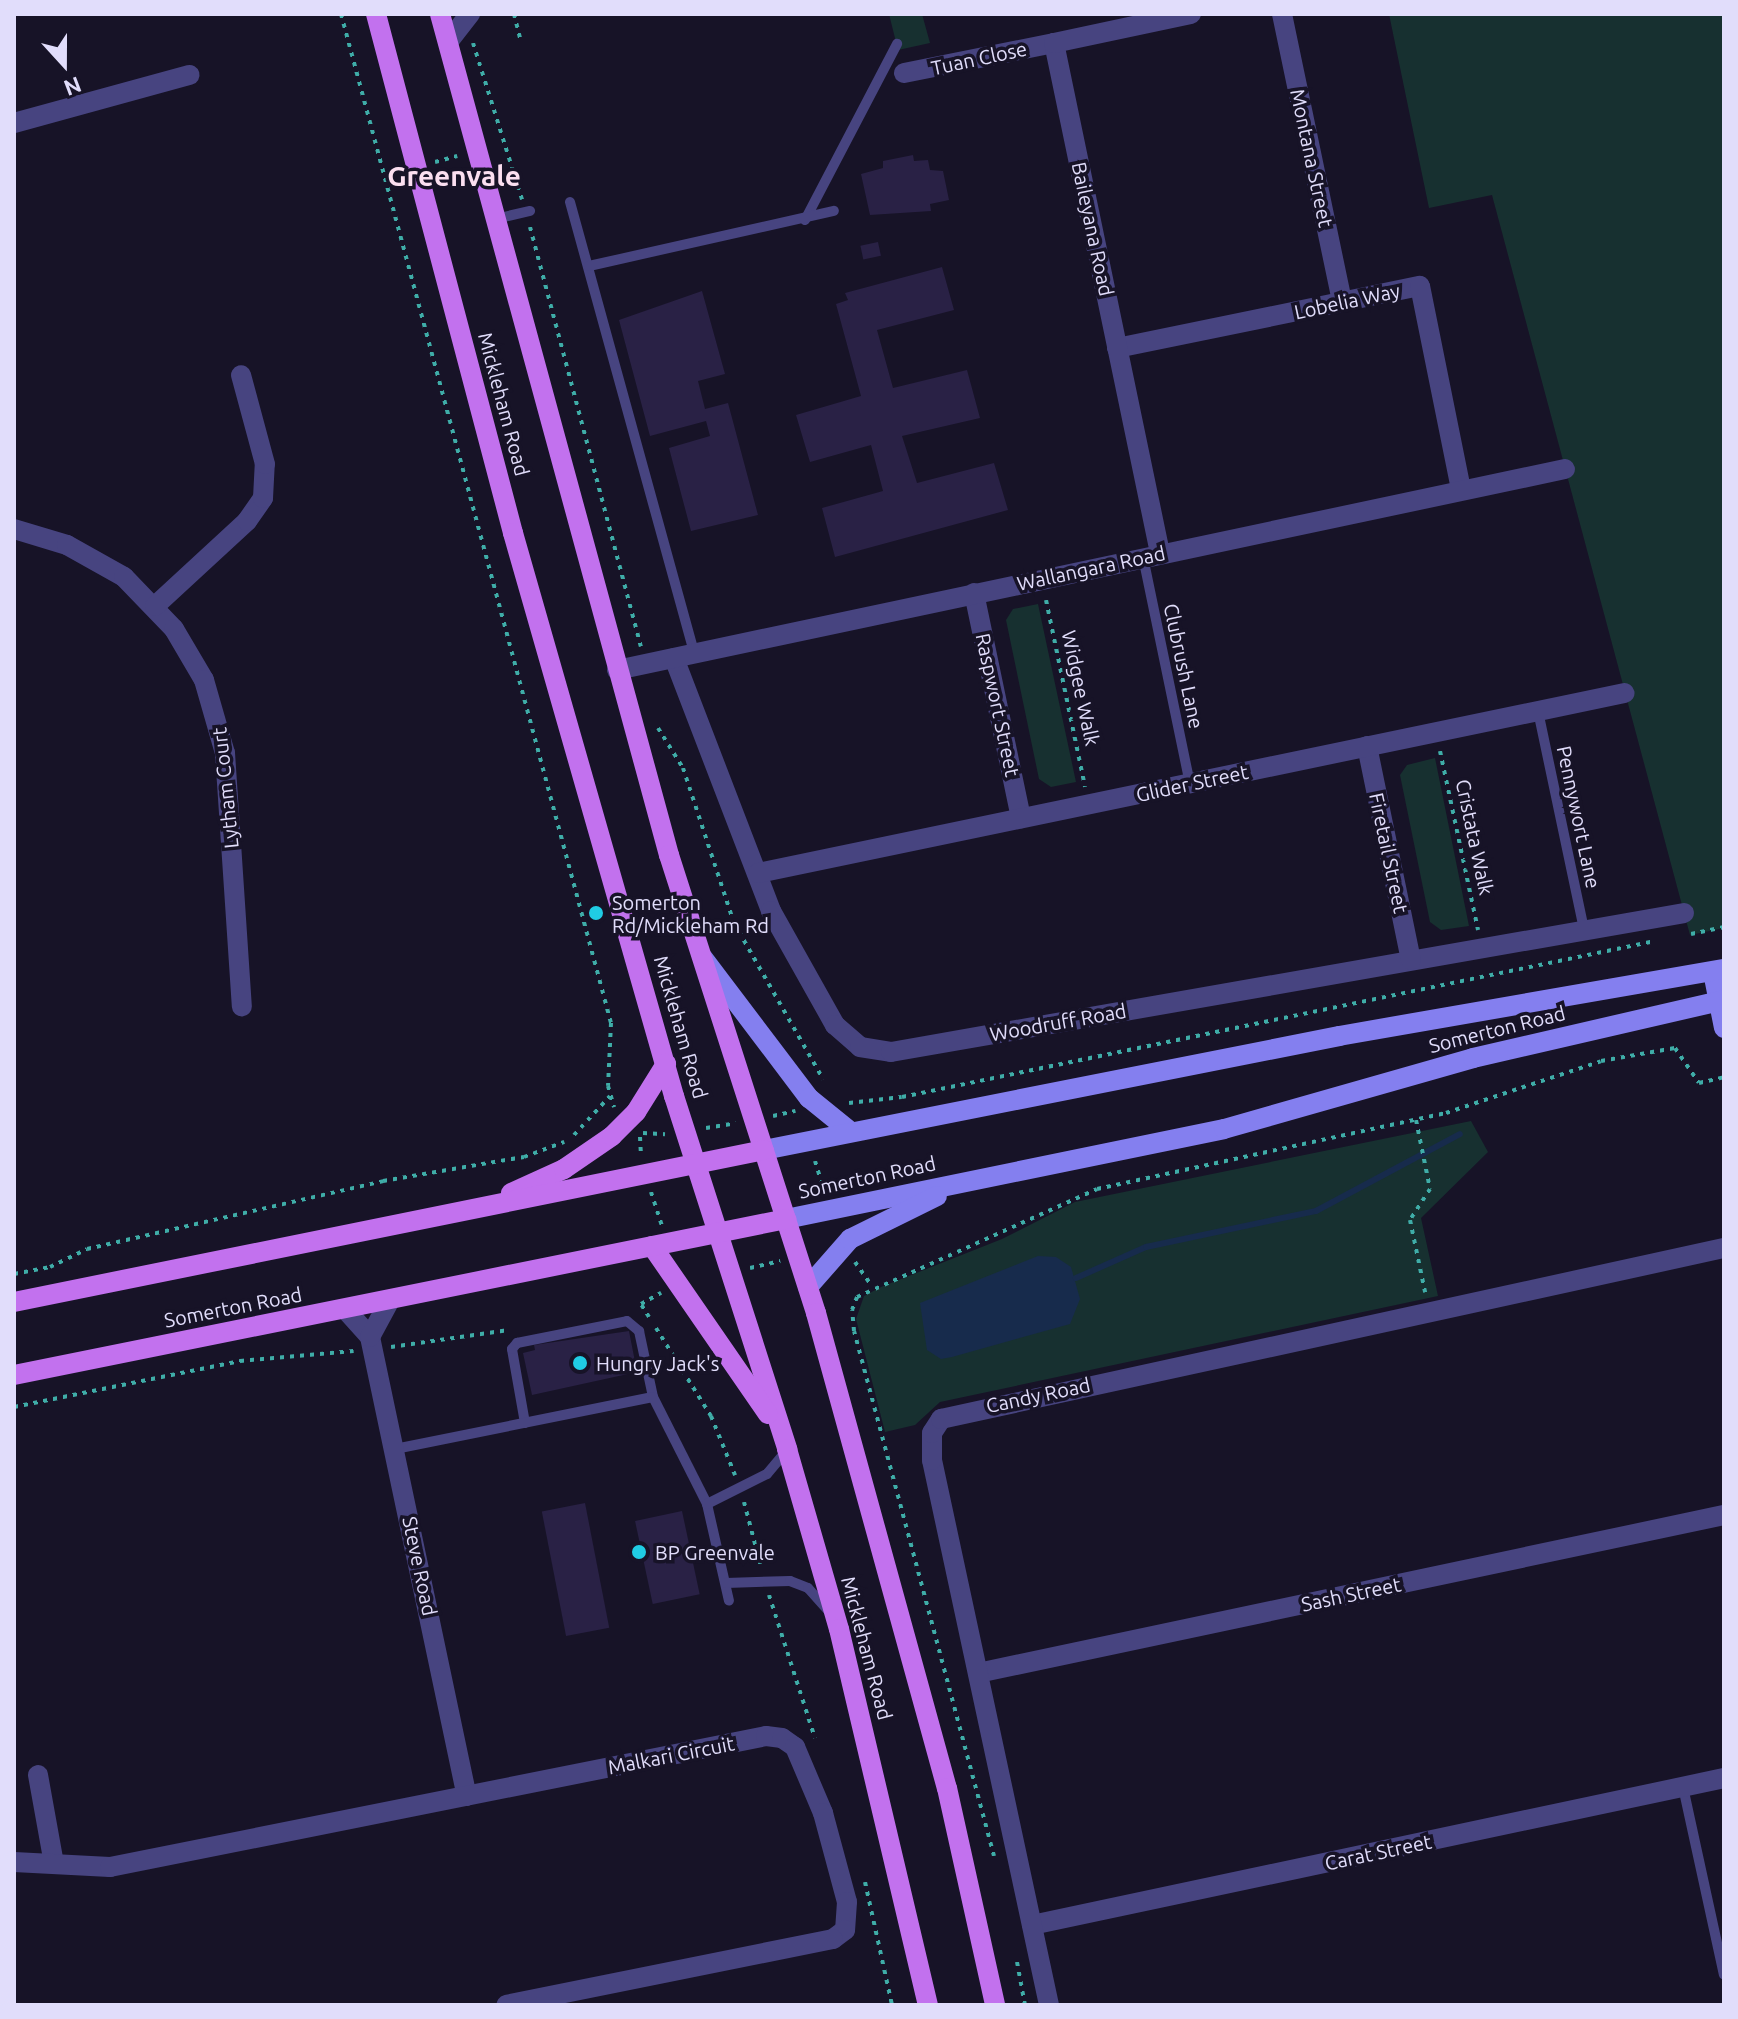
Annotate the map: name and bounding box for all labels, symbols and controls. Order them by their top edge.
north arrow [24,24,104,104]
street label: Tuan Close [929,36,1029,80]
text: N [61,72,85,101]
street label: Montana Street [1286,87,1338,229]
district label: Greenvale [387,159,521,193]
street label: Baileyana Road [1067,160,1119,298]
street label: Lobelia Way [1292,278,1402,324]
street label: Mickleham Road [473,330,535,478]
street label: Wallangara Road [1015,541,1167,595]
street label: Clubrush Lane [1159,601,1209,731]
street label: Widgee Walk [1057,628,1105,748]
street label: Raspwort Street [971,631,1025,779]
street label: Lytham Court [207,726,243,850]
street label: Pennywort Lane [1552,743,1606,891]
street label: Glider Street [1134,759,1250,807]
street label: Cristata Walk [1451,777,1499,897]
street label: Firetail Street [1365,791,1413,915]
place label: Somerton Rd/Mickleham Rd [612,890,769,937]
marker: Somerton Rd/Mickleham Rd [587,904,605,922]
street label: Mickleham Road [649,953,713,1101]
street label: Woodruff Road [988,998,1128,1046]
street label: Somerton Road [1426,1000,1568,1058]
street label: Somerton Road [796,1151,938,1203]
street label: Somerton Road [162,1282,304,1332]
place label: Hungry Jack's [596,1351,720,1375]
marker: Hungry Jack's [571,1354,589,1372]
street label: Candy Road [984,1372,1092,1418]
street label: Steve Road [398,1514,442,1618]
place label: BP Greenvale [655,1540,775,1564]
marker: BP Greenvale [630,1543,648,1561]
street label: Sash Street [1299,1572,1403,1616]
street label: Mickleham Road [836,1574,898,1722]
street label: Malkari Circuit [606,1731,736,1779]
street label: Carat Street [1322,1829,1434,1875]

